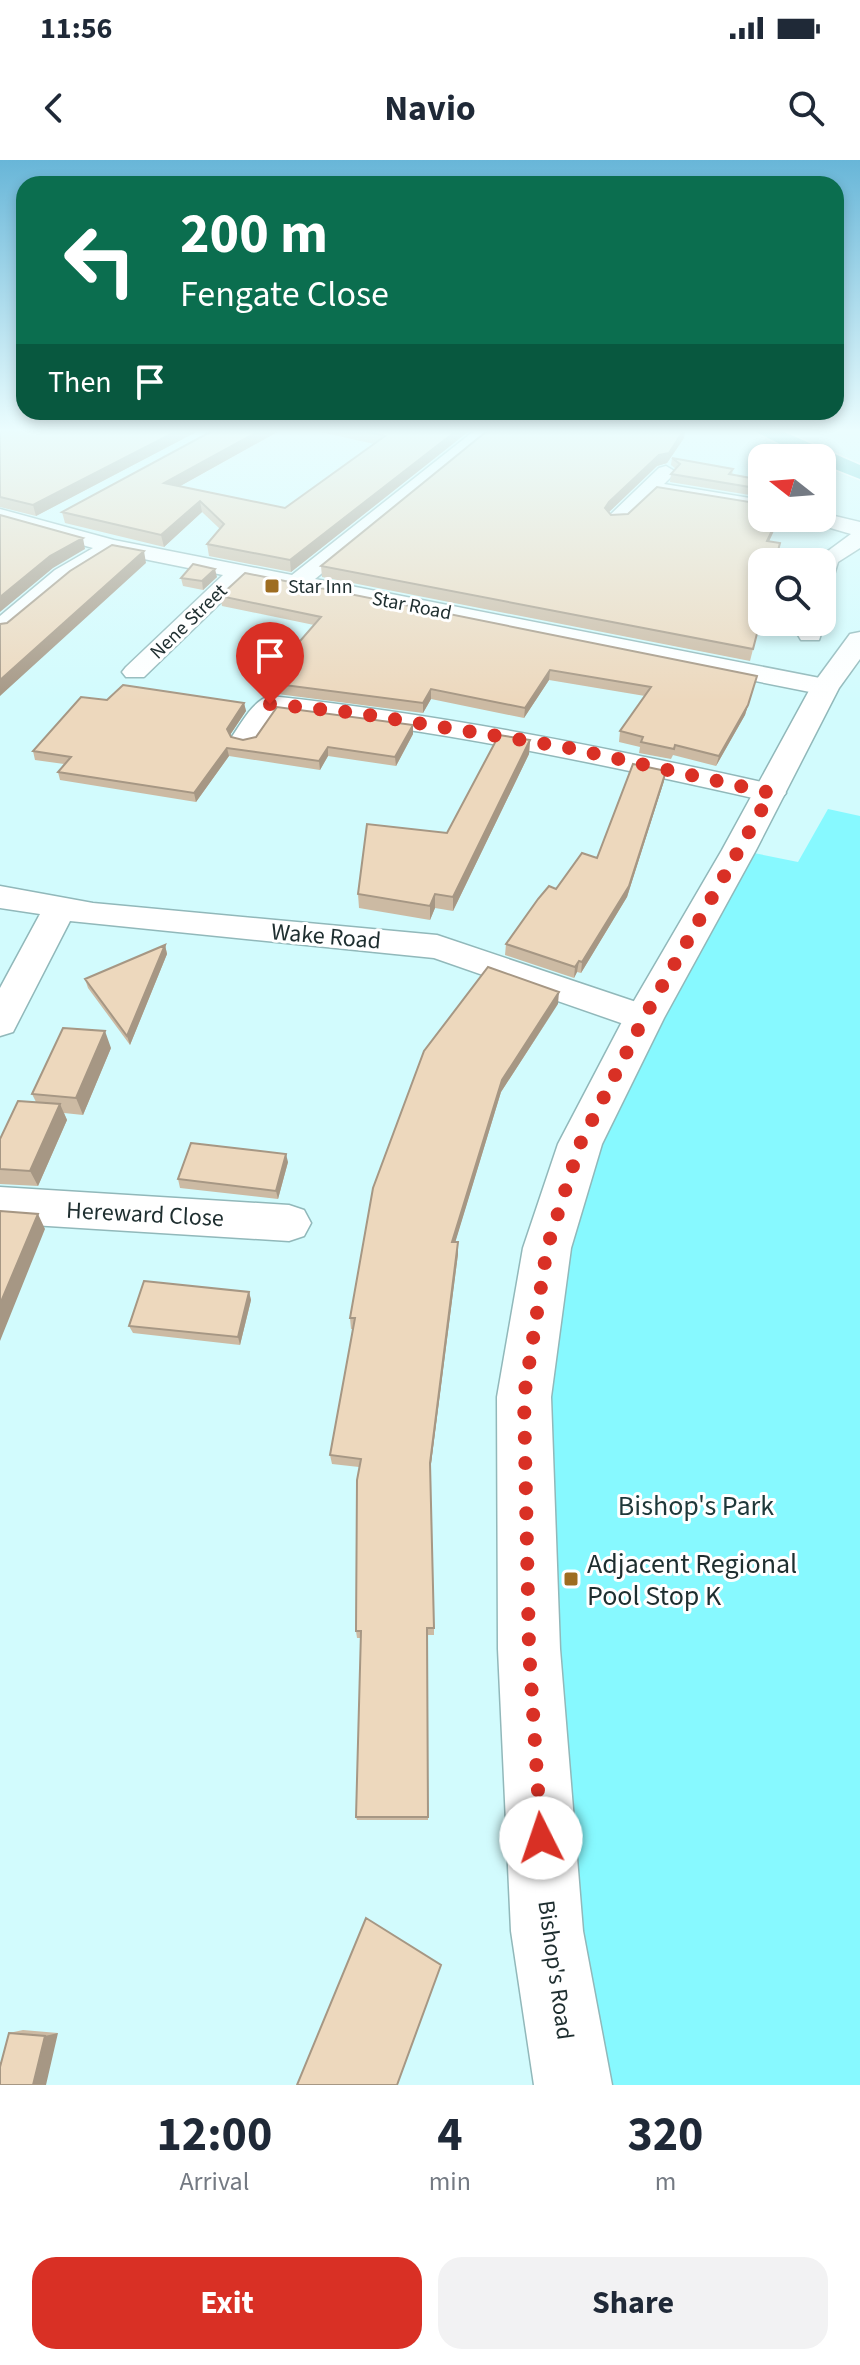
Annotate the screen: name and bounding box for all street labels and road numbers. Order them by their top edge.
street label: Nene Street [144,578,234,666]
street label: Star Road [370,585,454,627]
street label: Wake Road [270,914,382,959]
street label: Hereward Close [65,1193,225,1236]
street label: Bishop's Road [528,1898,583,2042]

